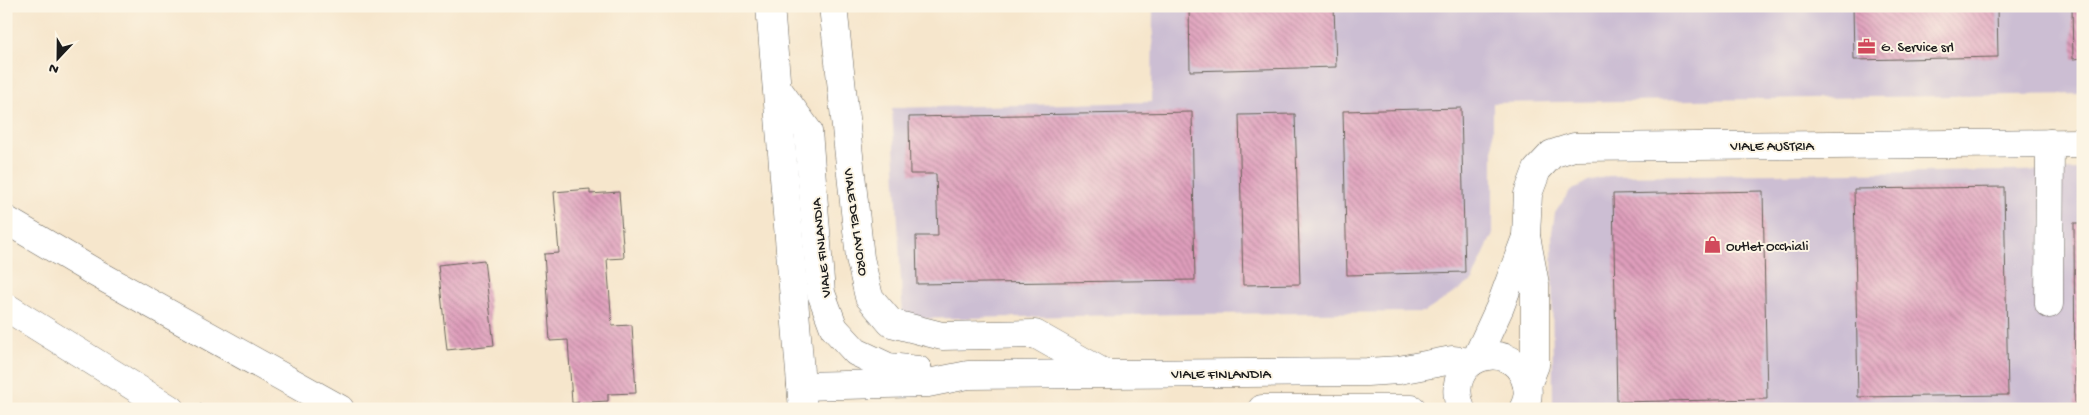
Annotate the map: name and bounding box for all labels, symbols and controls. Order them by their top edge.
north arrow [32,32,82,82]
office icon: G. Service srl [1857,36,1877,56]
place label: G. Service srl [1881,40,1954,57]
text: N [47,58,61,77]
street label: VIALE AUSTRIA [1729,139,1815,156]
street label: VIALE DEL LAVORO [838,167,871,278]
street label: VIALE FINLANDIA [809,197,836,299]
shop icon: Outlet Occhiali [1702,235,1722,255]
place label: Outlet Occhiali [1726,239,1808,256]
street label: VIALE FINLANDIA [1170,367,1271,384]

